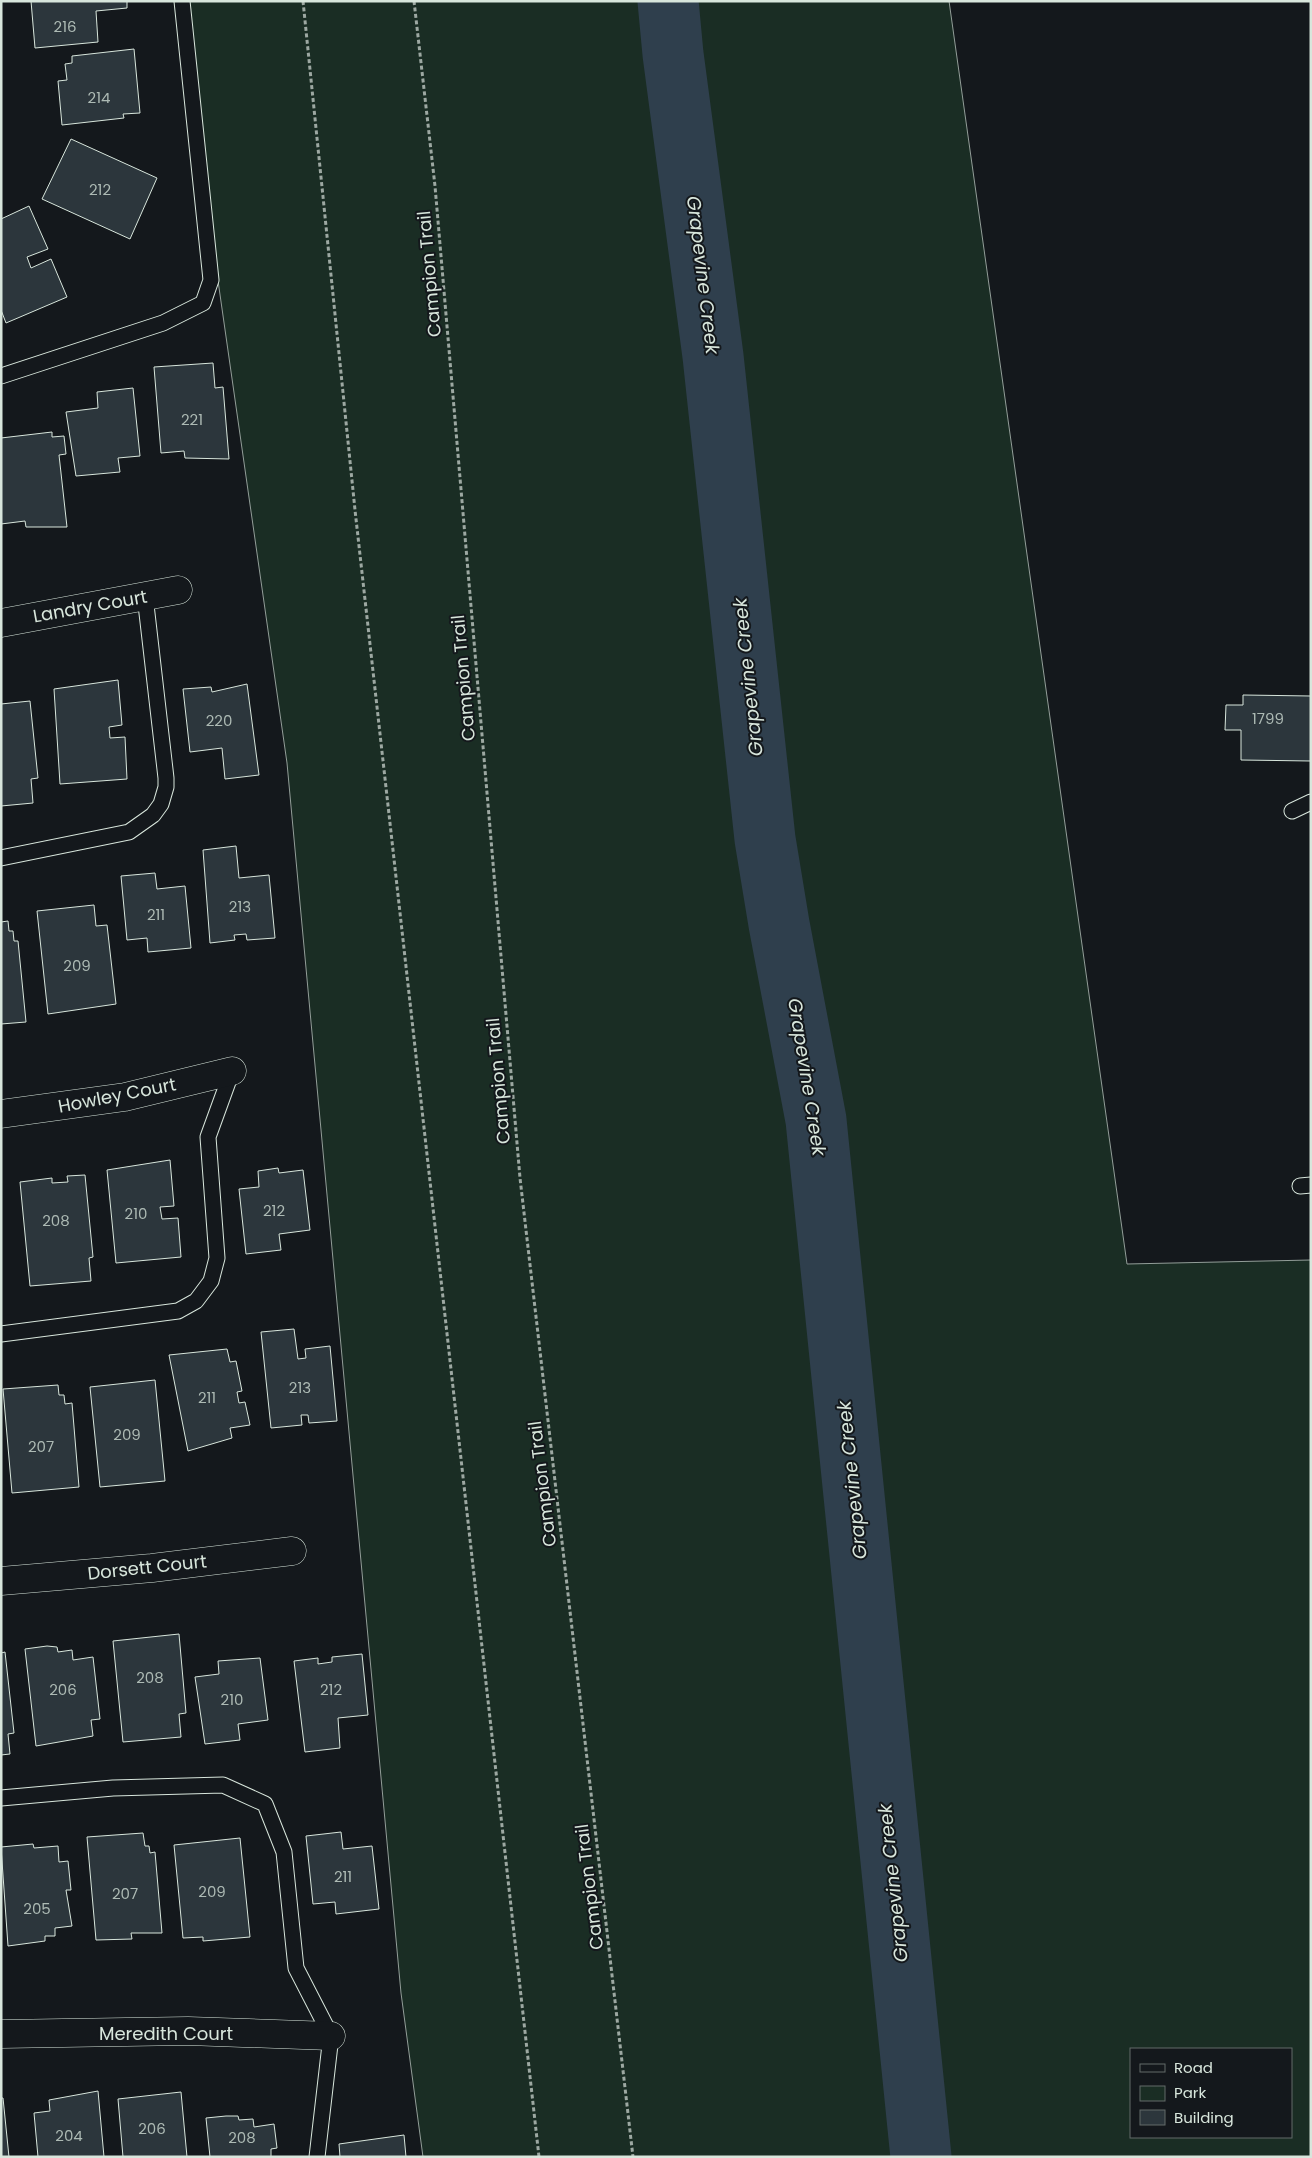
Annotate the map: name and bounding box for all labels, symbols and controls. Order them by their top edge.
house number: 216 [54,16,76,37]
house number: 214 [88,87,110,108]
house number: 212 [89,179,111,200]
water label: Grapevine Creek [680,194,726,357]
street label: Campion Trail [411,210,447,338]
house number: 221 [181,409,203,430]
street label: Landry Court [31,584,149,628]
water label: Grapevine Creek [726,595,770,758]
street label: Campion Trail [445,614,481,742]
house number: 1799 [1252,708,1284,729]
house number: 220 [206,710,232,731]
house number: 213 [229,896,251,917]
house number: 211 [147,904,165,925]
house number: 209 [63,955,91,976]
water label: Grapevine Creek [781,996,833,1159]
street label: Campion Trail [480,1017,516,1145]
street label: Howley Court [56,1071,178,1119]
house number: 212 [263,1200,285,1221]
house number: 210 [125,1203,147,1224]
house number: 208 [42,1210,70,1231]
house number: 213 [289,1377,311,1398]
house number: 211 [198,1387,216,1408]
water label: Grapevine Creek [830,1398,874,1561]
street label: Campion Trail [522,1420,562,1548]
house number: 209 [113,1424,141,1445]
house number: 207 [28,1436,54,1457]
street label: Dorsett Court [86,1548,208,1586]
house number: 208 [136,1667,164,1688]
house number: 206 [49,1679,77,1700]
house number: 212 [320,1679,342,1700]
house number: 210 [221,1689,243,1710]
water label: Grapevine Creek [871,1801,915,1964]
street label: Campion Trail [569,1823,609,1951]
house number: 211 [334,1866,352,1887]
house number: 209 [198,1881,226,1902]
house number: 207 [112,1883,138,1904]
house number: 205 [23,1898,51,1919]
street label: Meredith Court [99,2021,233,2046]
legend [1130,2048,1292,2138]
text: Road [1174,2057,1213,2078]
text: Park [1174,2082,1206,2103]
text: Building [1174,2107,1234,2128]
house number: 206 [138,2118,166,2139]
house number: 204 [55,2125,83,2146]
house number: 208 [228,2127,256,2148]

